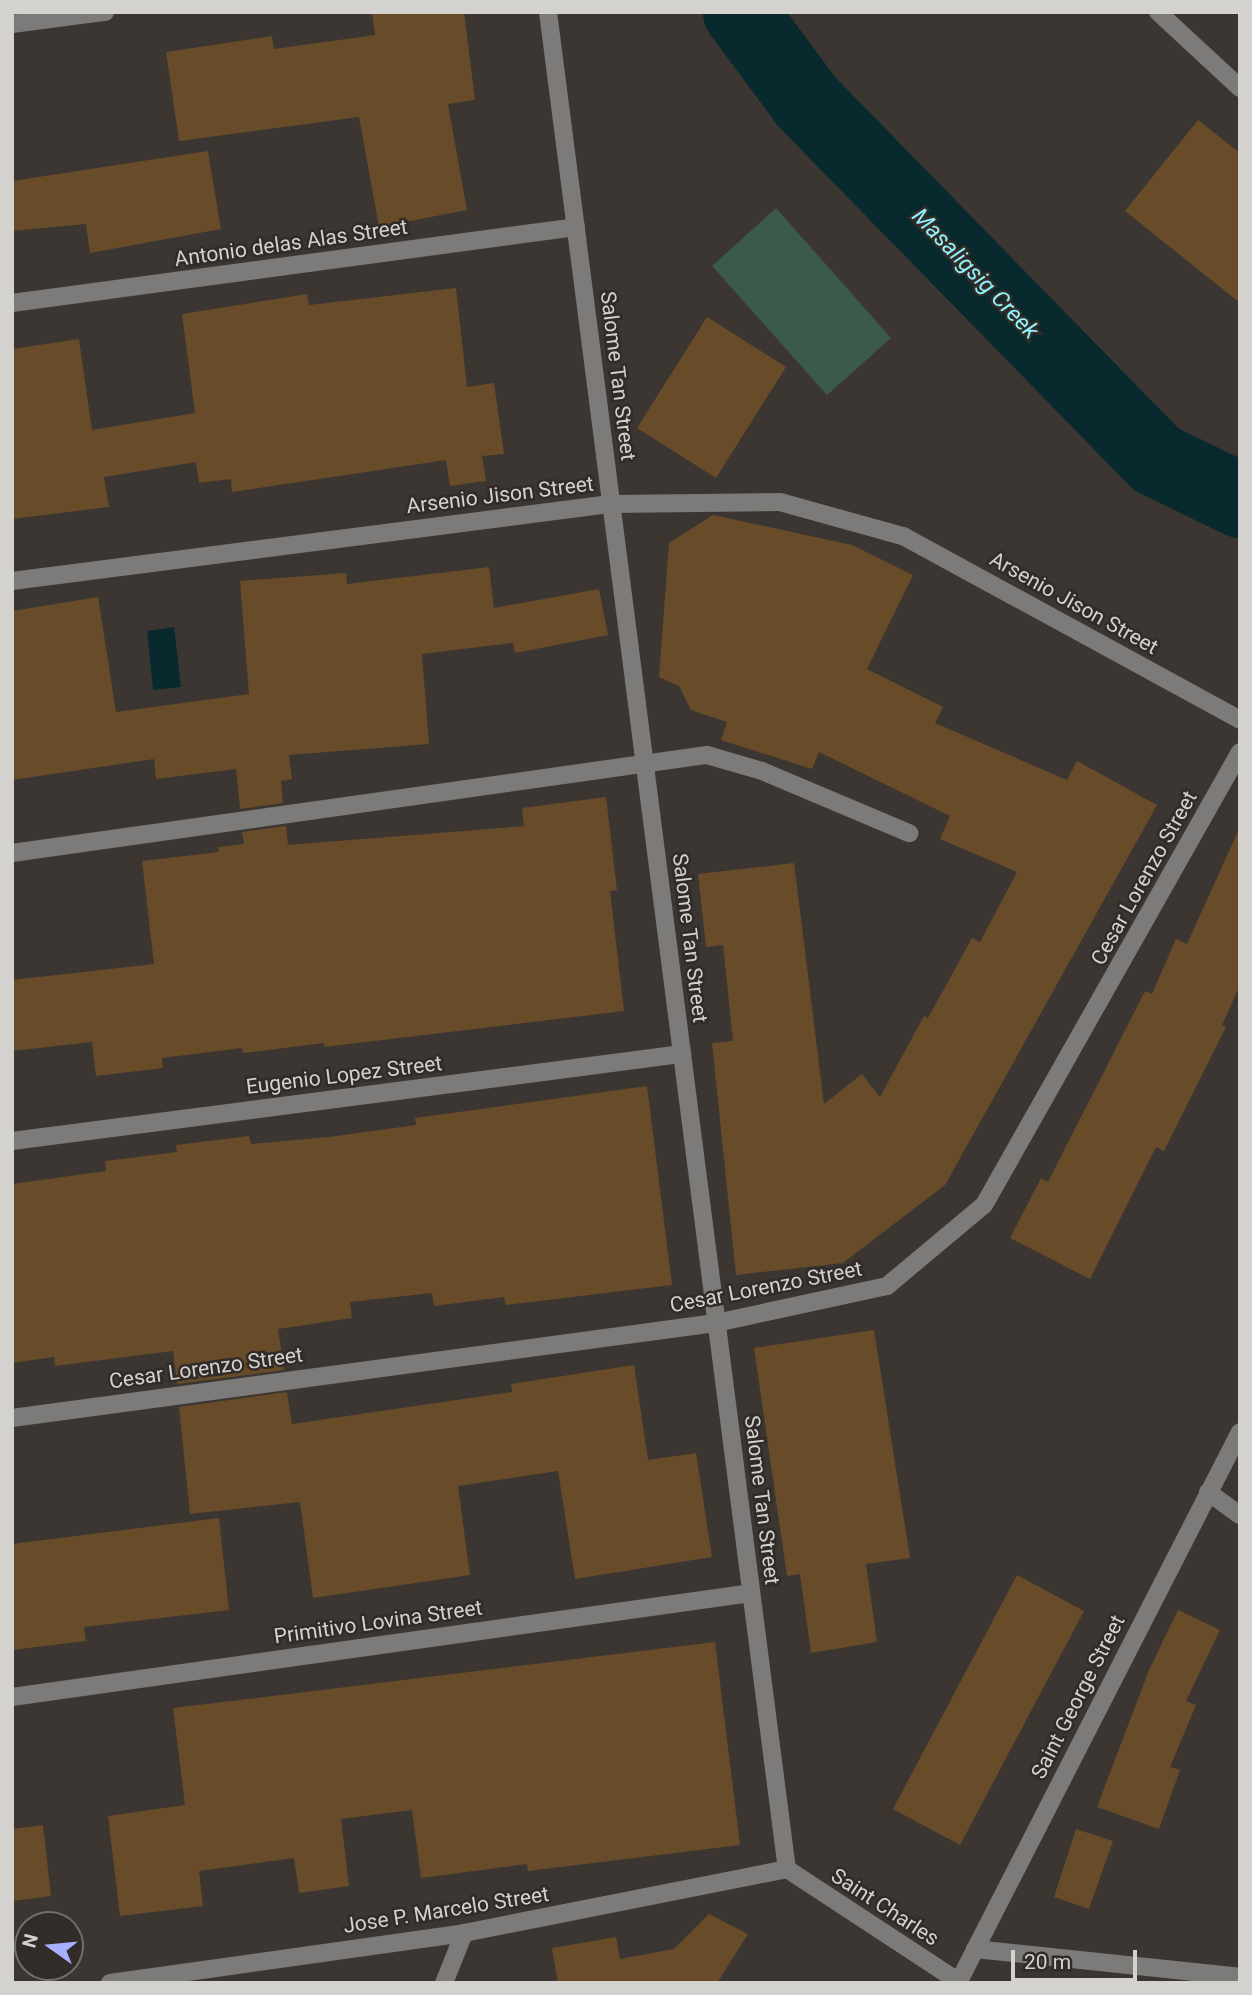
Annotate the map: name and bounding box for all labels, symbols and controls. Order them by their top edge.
water label: Masaligsig Creek [906,203,1044,345]
street label: Antonio delas Alas Street [173,214,409,272]
street label: Salome Tan Street [595,290,641,462]
street label: Arsenio Jison Street [405,471,595,519]
street label: Arsenio Jison Street [986,546,1162,660]
street label: Cesar Lorenzo Street [1086,787,1202,969]
street label: Salome Tan Street [667,852,713,1024]
street label: Eugenio Lopez Street [245,1050,443,1100]
street label: Cesar Lorenzo Street [668,1256,864,1318]
street label: Cesar Lorenzo Street [108,1342,304,1394]
street label: Salome Tan Street [739,1414,785,1586]
street label: Primitivo Lovina Street [272,1595,484,1649]
street label: Saint George Street [1026,1611,1130,1783]
street label: Saint Charles [826,1863,944,1951]
street label: Jose P. Marcelo Street [341,1881,551,1939]
north arrow [14,1911,84,1981]
text: N [17,1932,43,1950]
scale bar [1014,1936,1140,1980]
text: 20 m [1024,1950,1071,1974]

